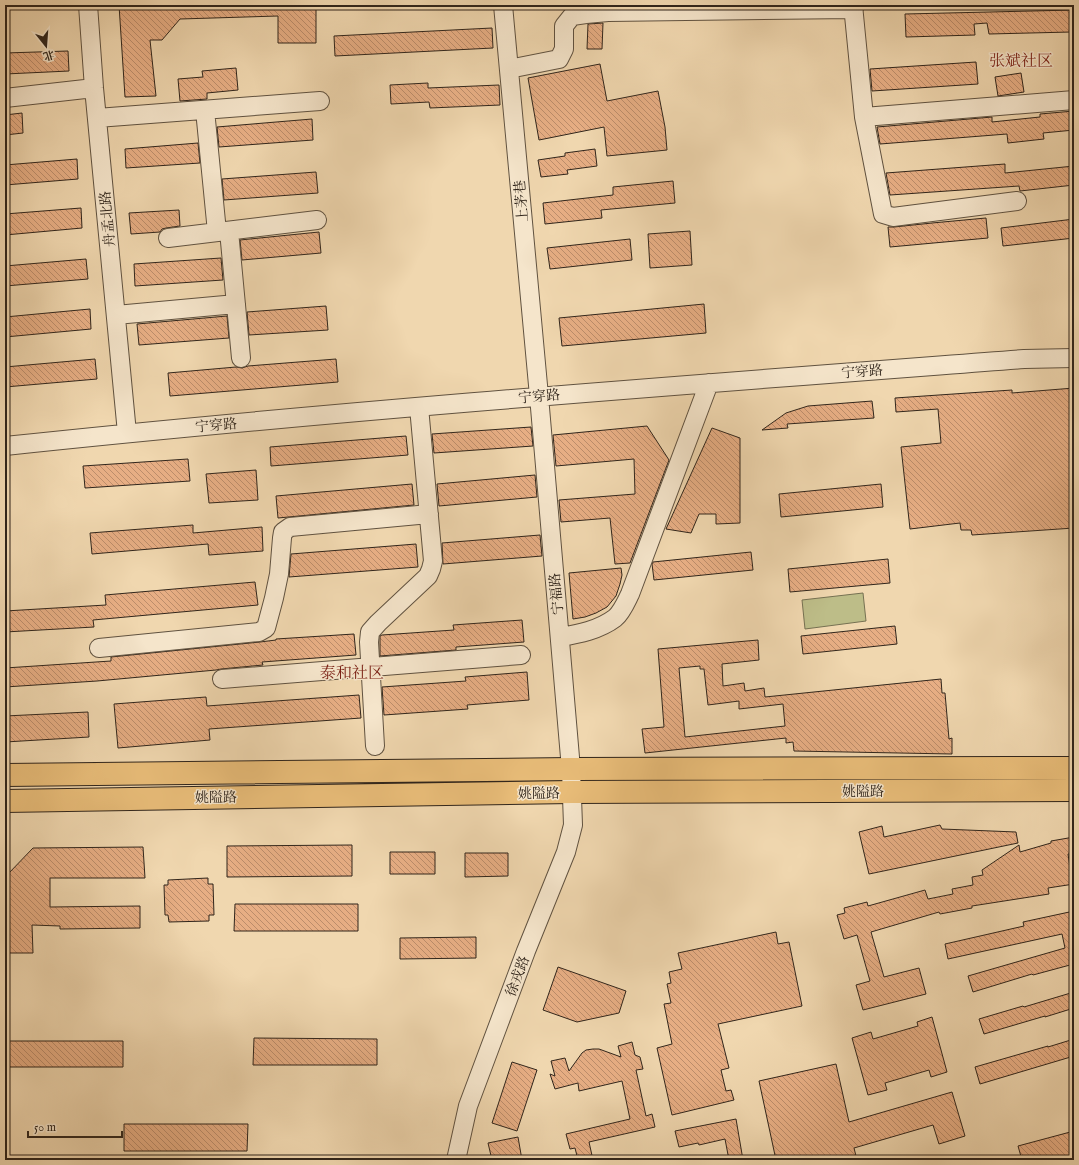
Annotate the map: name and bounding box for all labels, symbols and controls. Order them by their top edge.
north arrow [26,26,66,66]
text: 北 [41,46,56,63]
district label: 张斌社区 [989,52,1053,72]
street label: 上茅巷 [511,179,533,223]
street label: 舟孟北路 [97,190,119,248]
street label: 宁穿路 [840,362,884,382]
street label: 宁穿路 [517,386,561,408]
street label: 宁穿路 [194,415,238,437]
street label: 宁福路 [546,572,568,616]
district label: 泰和社区 [320,664,384,684]
street label: 姚隘路 [842,783,884,801]
street label: 姚隘路 [518,785,560,803]
street label: 姚隘路 [195,789,237,807]
street label: 徐戎路 [502,954,534,999]
scale bar [28,1113,122,1139]
text: 50 m [34,1120,56,1135]

